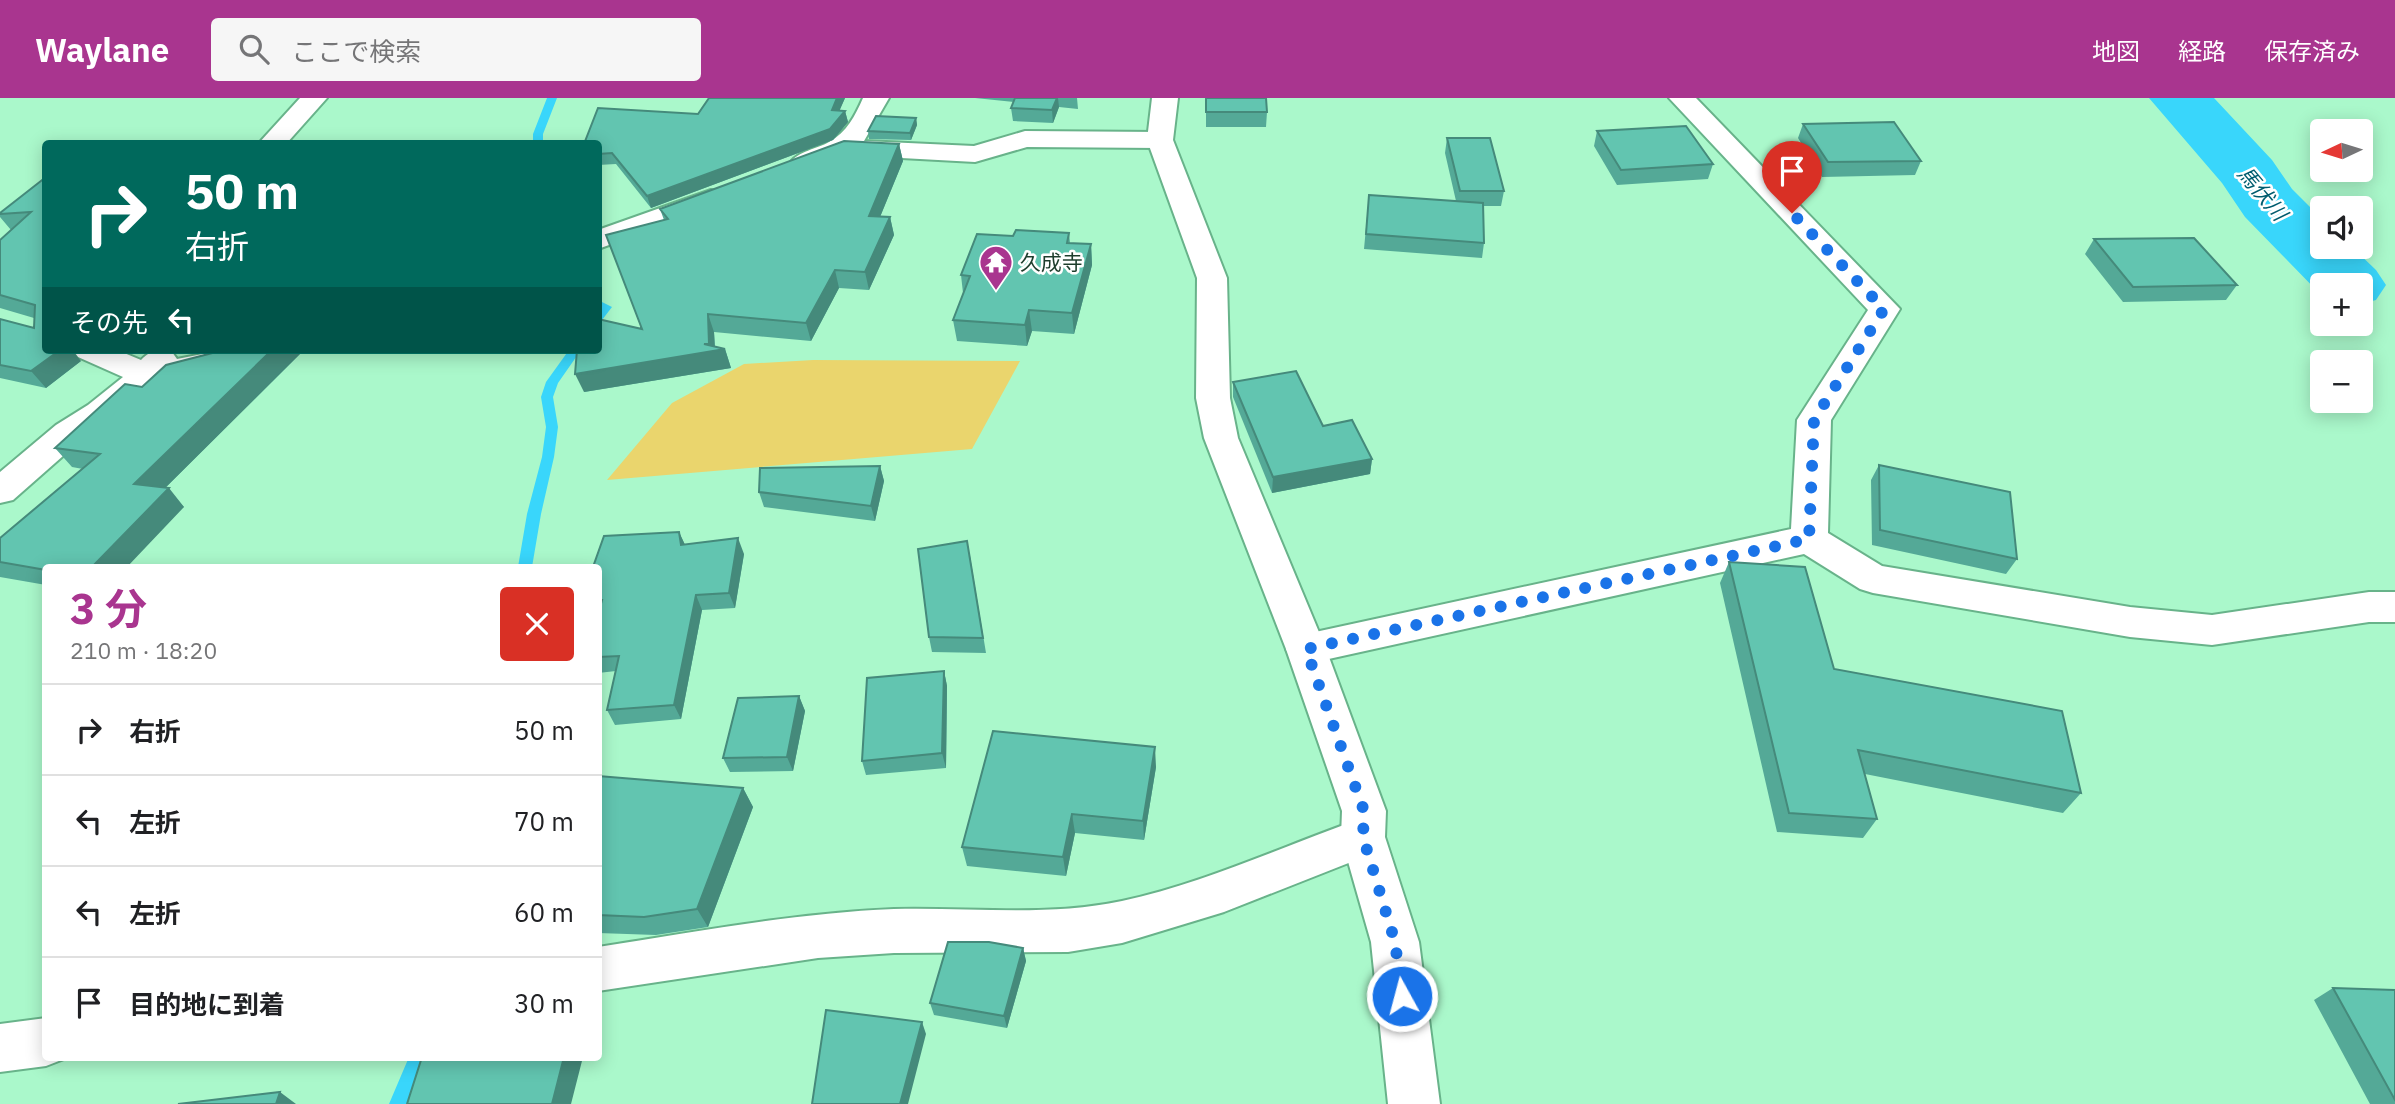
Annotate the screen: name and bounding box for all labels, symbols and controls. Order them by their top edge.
search box [211,18,701,81]
text: Waylane [35,28,169,71]
icon: search [235,30,273,68]
text: ここで検索 [291,34,421,68]
text: 地図 [2092,35,2140,67]
text: 経路 [2178,35,2226,67]
text: 保存済み [2264,35,2360,67]
north arrow [2310,119,2373,182]
map controls [2310,119,2373,413]
pin [1762,141,1822,213]
icon: arrive [1773,152,1811,190]
text: 50 m [185,159,299,222]
water label: 馬伏川 [2232,160,2295,228]
icon: right [70,168,161,259]
button: sound [2310,196,2373,259]
text: 右折 [185,225,249,267]
temple icon: 久成寺 [977,243,1015,292]
place label: 久成寺 [1020,248,1083,276]
button: + [2310,273,2373,336]
icon: left [162,301,200,339]
text: その先 [70,305,148,339]
button: − [2310,350,2373,413]
text: 3 分 [70,581,147,636]
button: close [500,587,574,661]
text: 210 m · 18:20 [70,635,217,665]
icon: right [70,711,108,749]
text: 50 m [514,713,574,747]
text: 右折 [129,714,181,748]
icon: left [70,802,108,840]
text: 70 m [514,804,574,838]
text: 左折 [129,805,181,839]
icon: left [70,893,108,931]
text: 60 m [514,895,574,929]
text: 左折 [129,896,181,930]
position arrow [1365,959,1439,1033]
icon: arrive [70,984,108,1022]
text: 30 m [514,986,574,1020]
text: 目的地に到着 [129,987,285,1021]

